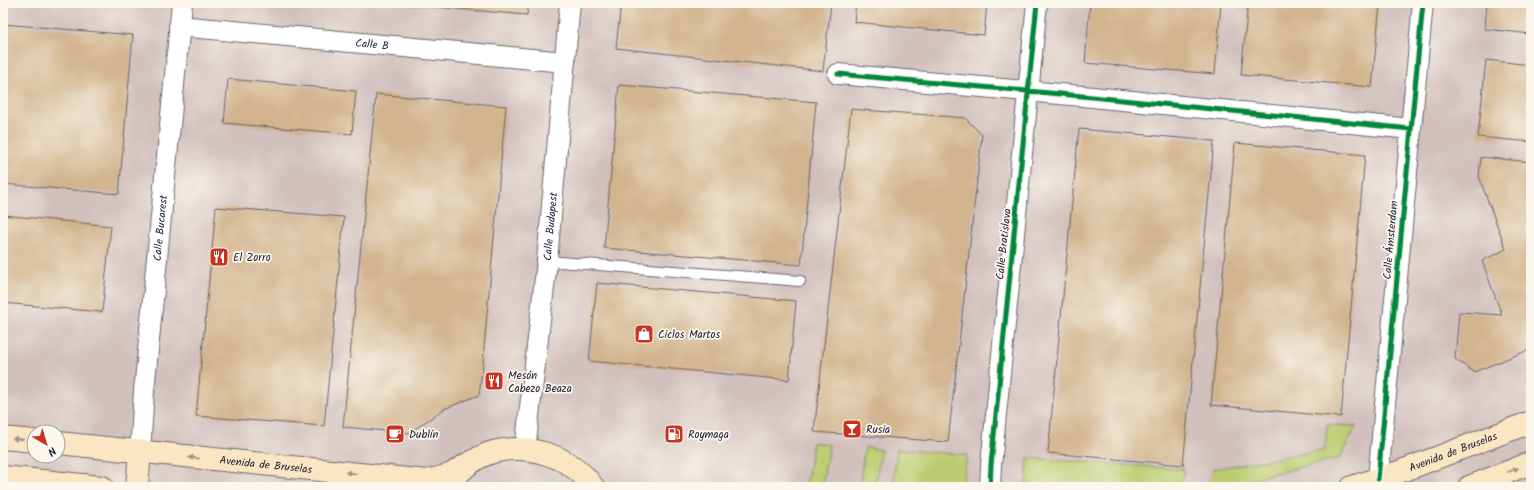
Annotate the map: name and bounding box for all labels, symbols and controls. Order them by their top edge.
street label: Calle B [355,34,390,56]
street label: Calle Budapest [539,191,563,262]
street label: Calle Bucarest [149,193,173,262]
street label: Calle Ámsterdam [1379,200,1403,280]
street label: Calle Bratislava [991,208,1017,281]
restaurant icon: El Zorro [208,246,230,268]
place label: El Zorro [233,249,271,267]
shop icon: Ciclos Martos [633,323,655,345]
place label: Ciclos Martos [658,326,721,344]
place label: Mesón Cabezo Beaza [508,367,572,398]
restaurant icon: Mesón Cabezo Beaza [483,370,505,392]
bar icon: Rusia [841,418,863,440]
place label: Rusia [866,421,890,439]
cafe icon: Dublín [384,423,406,445]
fuel station icon: Roymaga [663,423,685,445]
north arrow [26,424,66,464]
place label: Dublín [409,426,438,444]
place label: Roymaga [688,426,729,444]
street label: Avenida de Bruselas [1407,428,1500,477]
one-way arrow [12,436,25,443]
text: N [43,442,60,460]
street label: Avenida de Bruselas [219,452,313,479]
one-way arrow [188,454,200,461]
one-way arrow [1508,466,1520,472]
one-way arrow [345,470,357,477]

